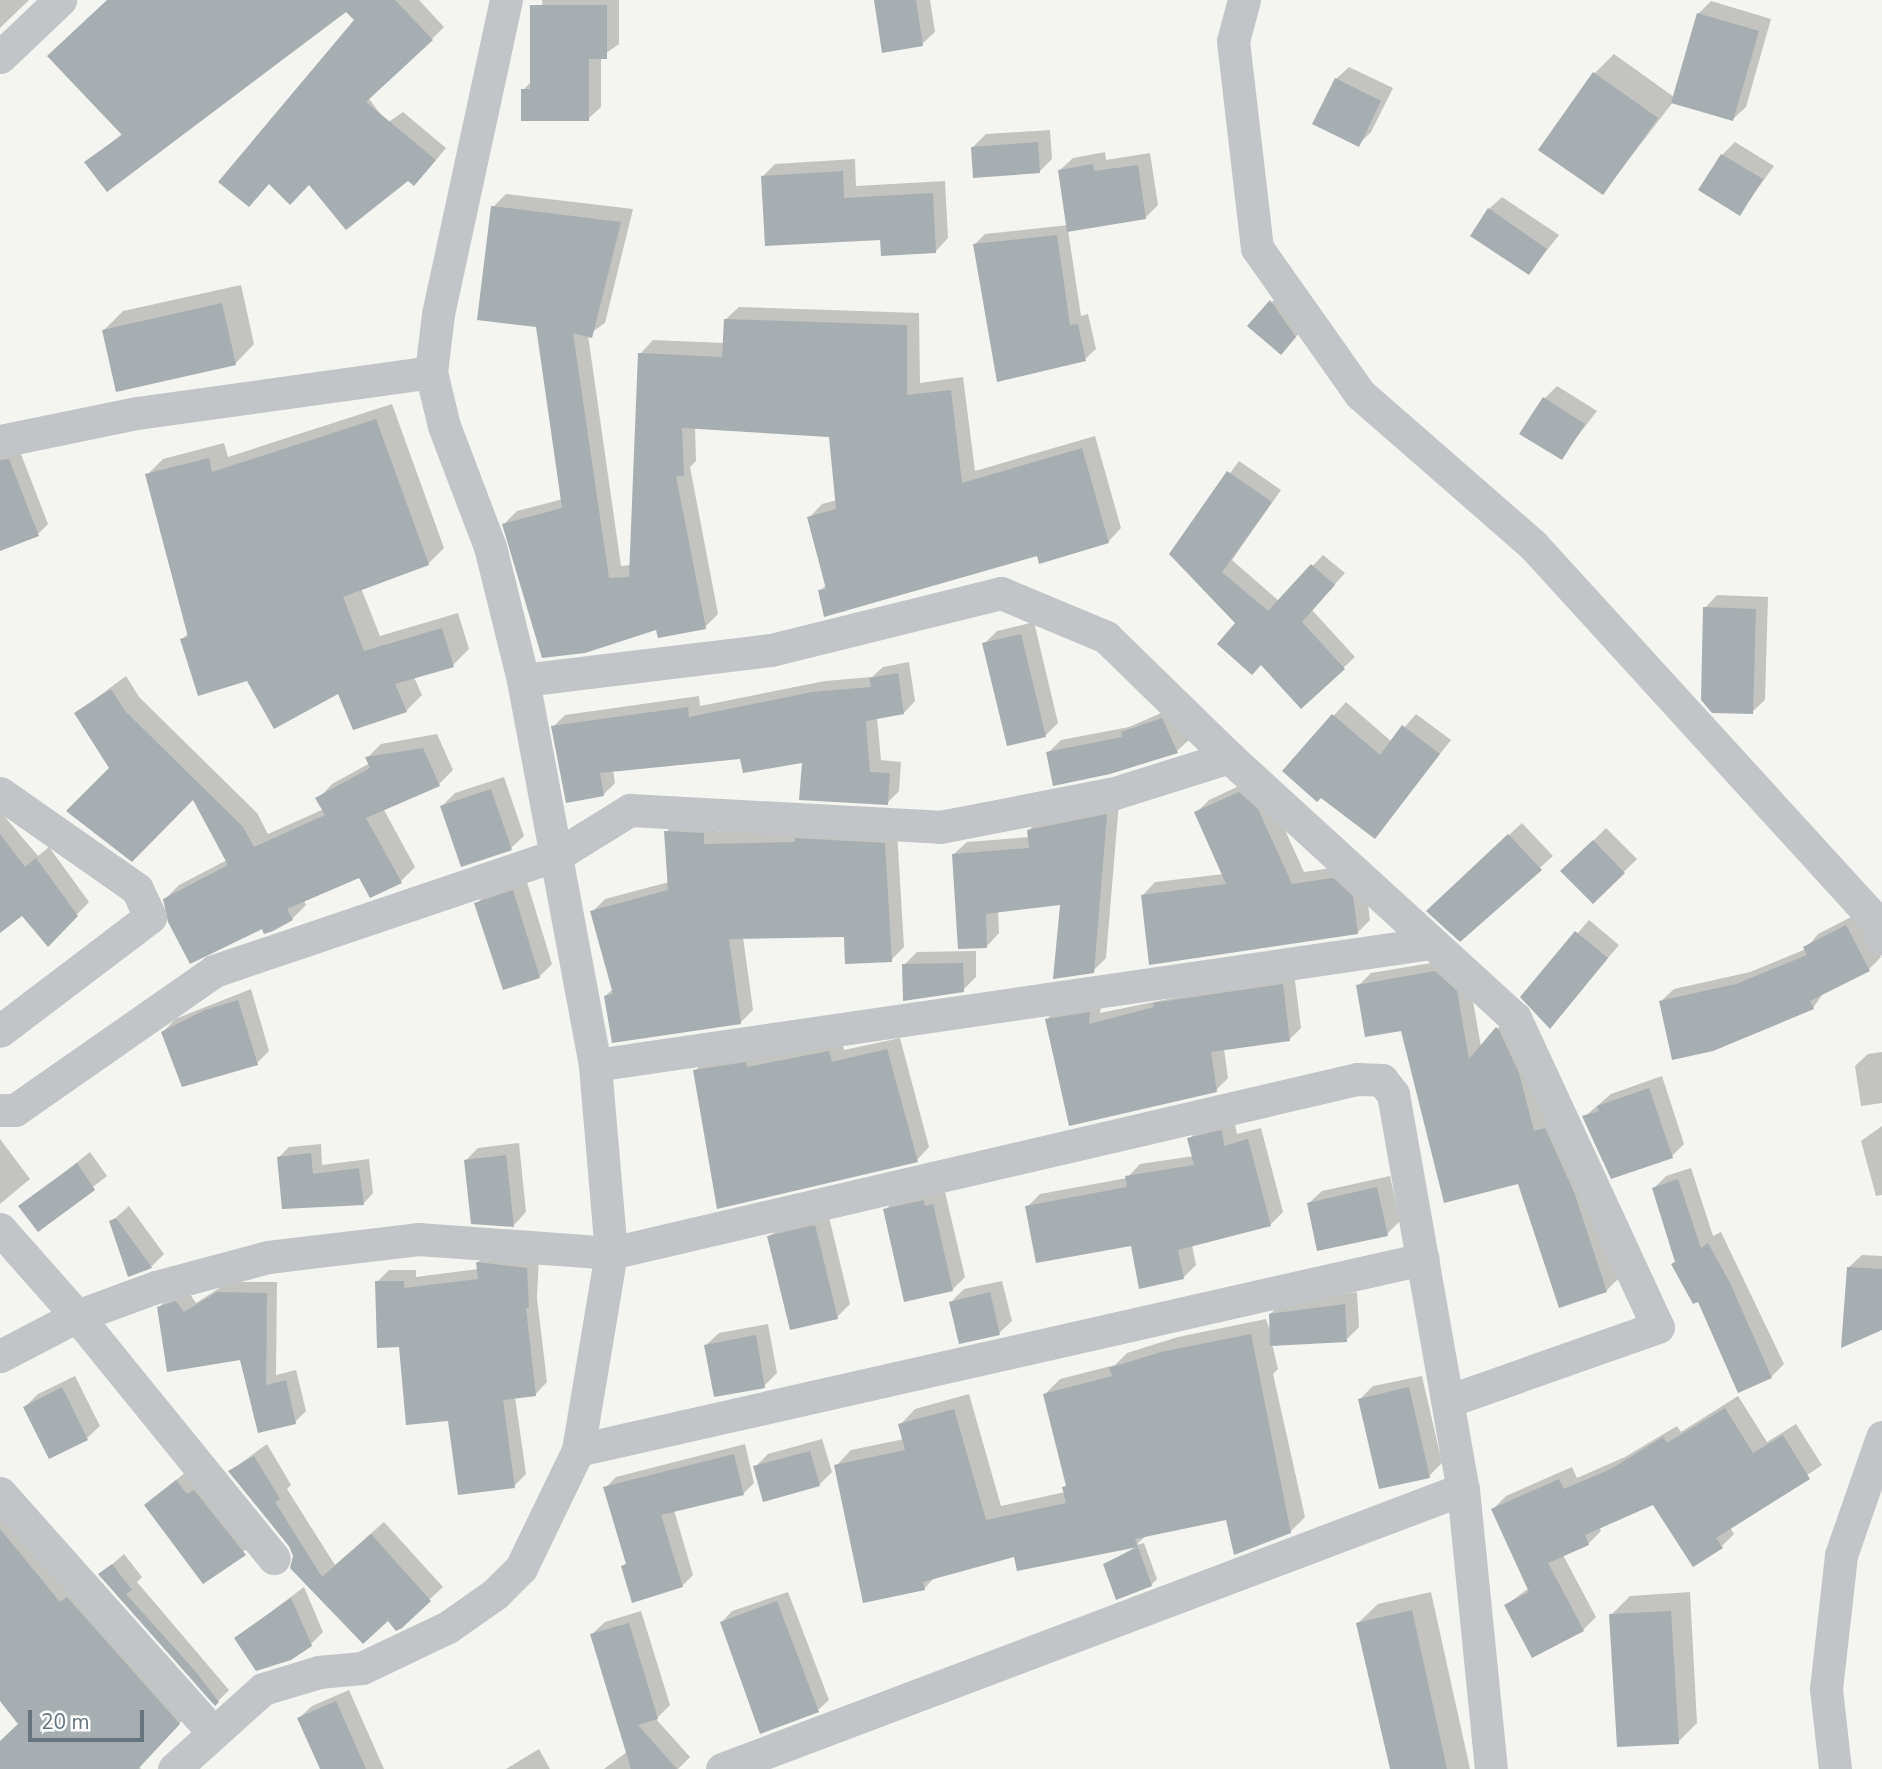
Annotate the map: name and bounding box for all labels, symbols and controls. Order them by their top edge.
scale bar [32,1696,147,1740]
text: 20 m [41,1708,90,1736]

